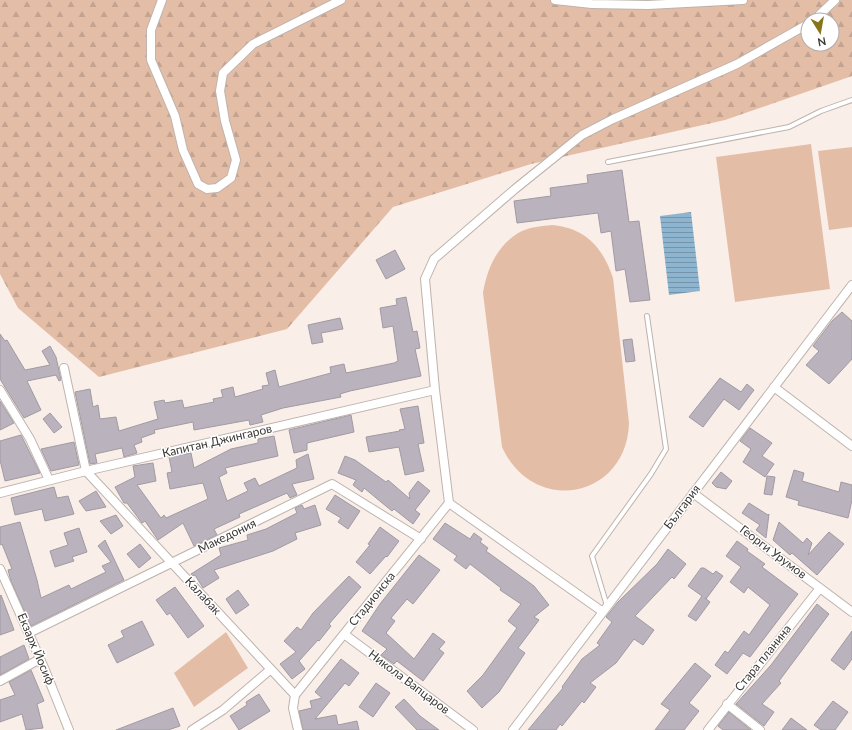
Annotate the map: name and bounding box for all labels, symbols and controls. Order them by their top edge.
north arrow [800,12,840,52]
text: N [817,35,827,49]
street label: Капитан Джингаров [161,421,273,460]
street label: България [660,482,703,532]
street label: Македония [195,515,258,556]
street label: Георги Урумов [737,522,810,582]
street label: Стадионска [345,568,398,629]
street label: Калабак [182,574,225,618]
street label: Екзарх Йосиф [15,611,58,687]
street label: Стара планина [731,621,794,694]
street label: Никола Вапцаров [366,646,453,717]

